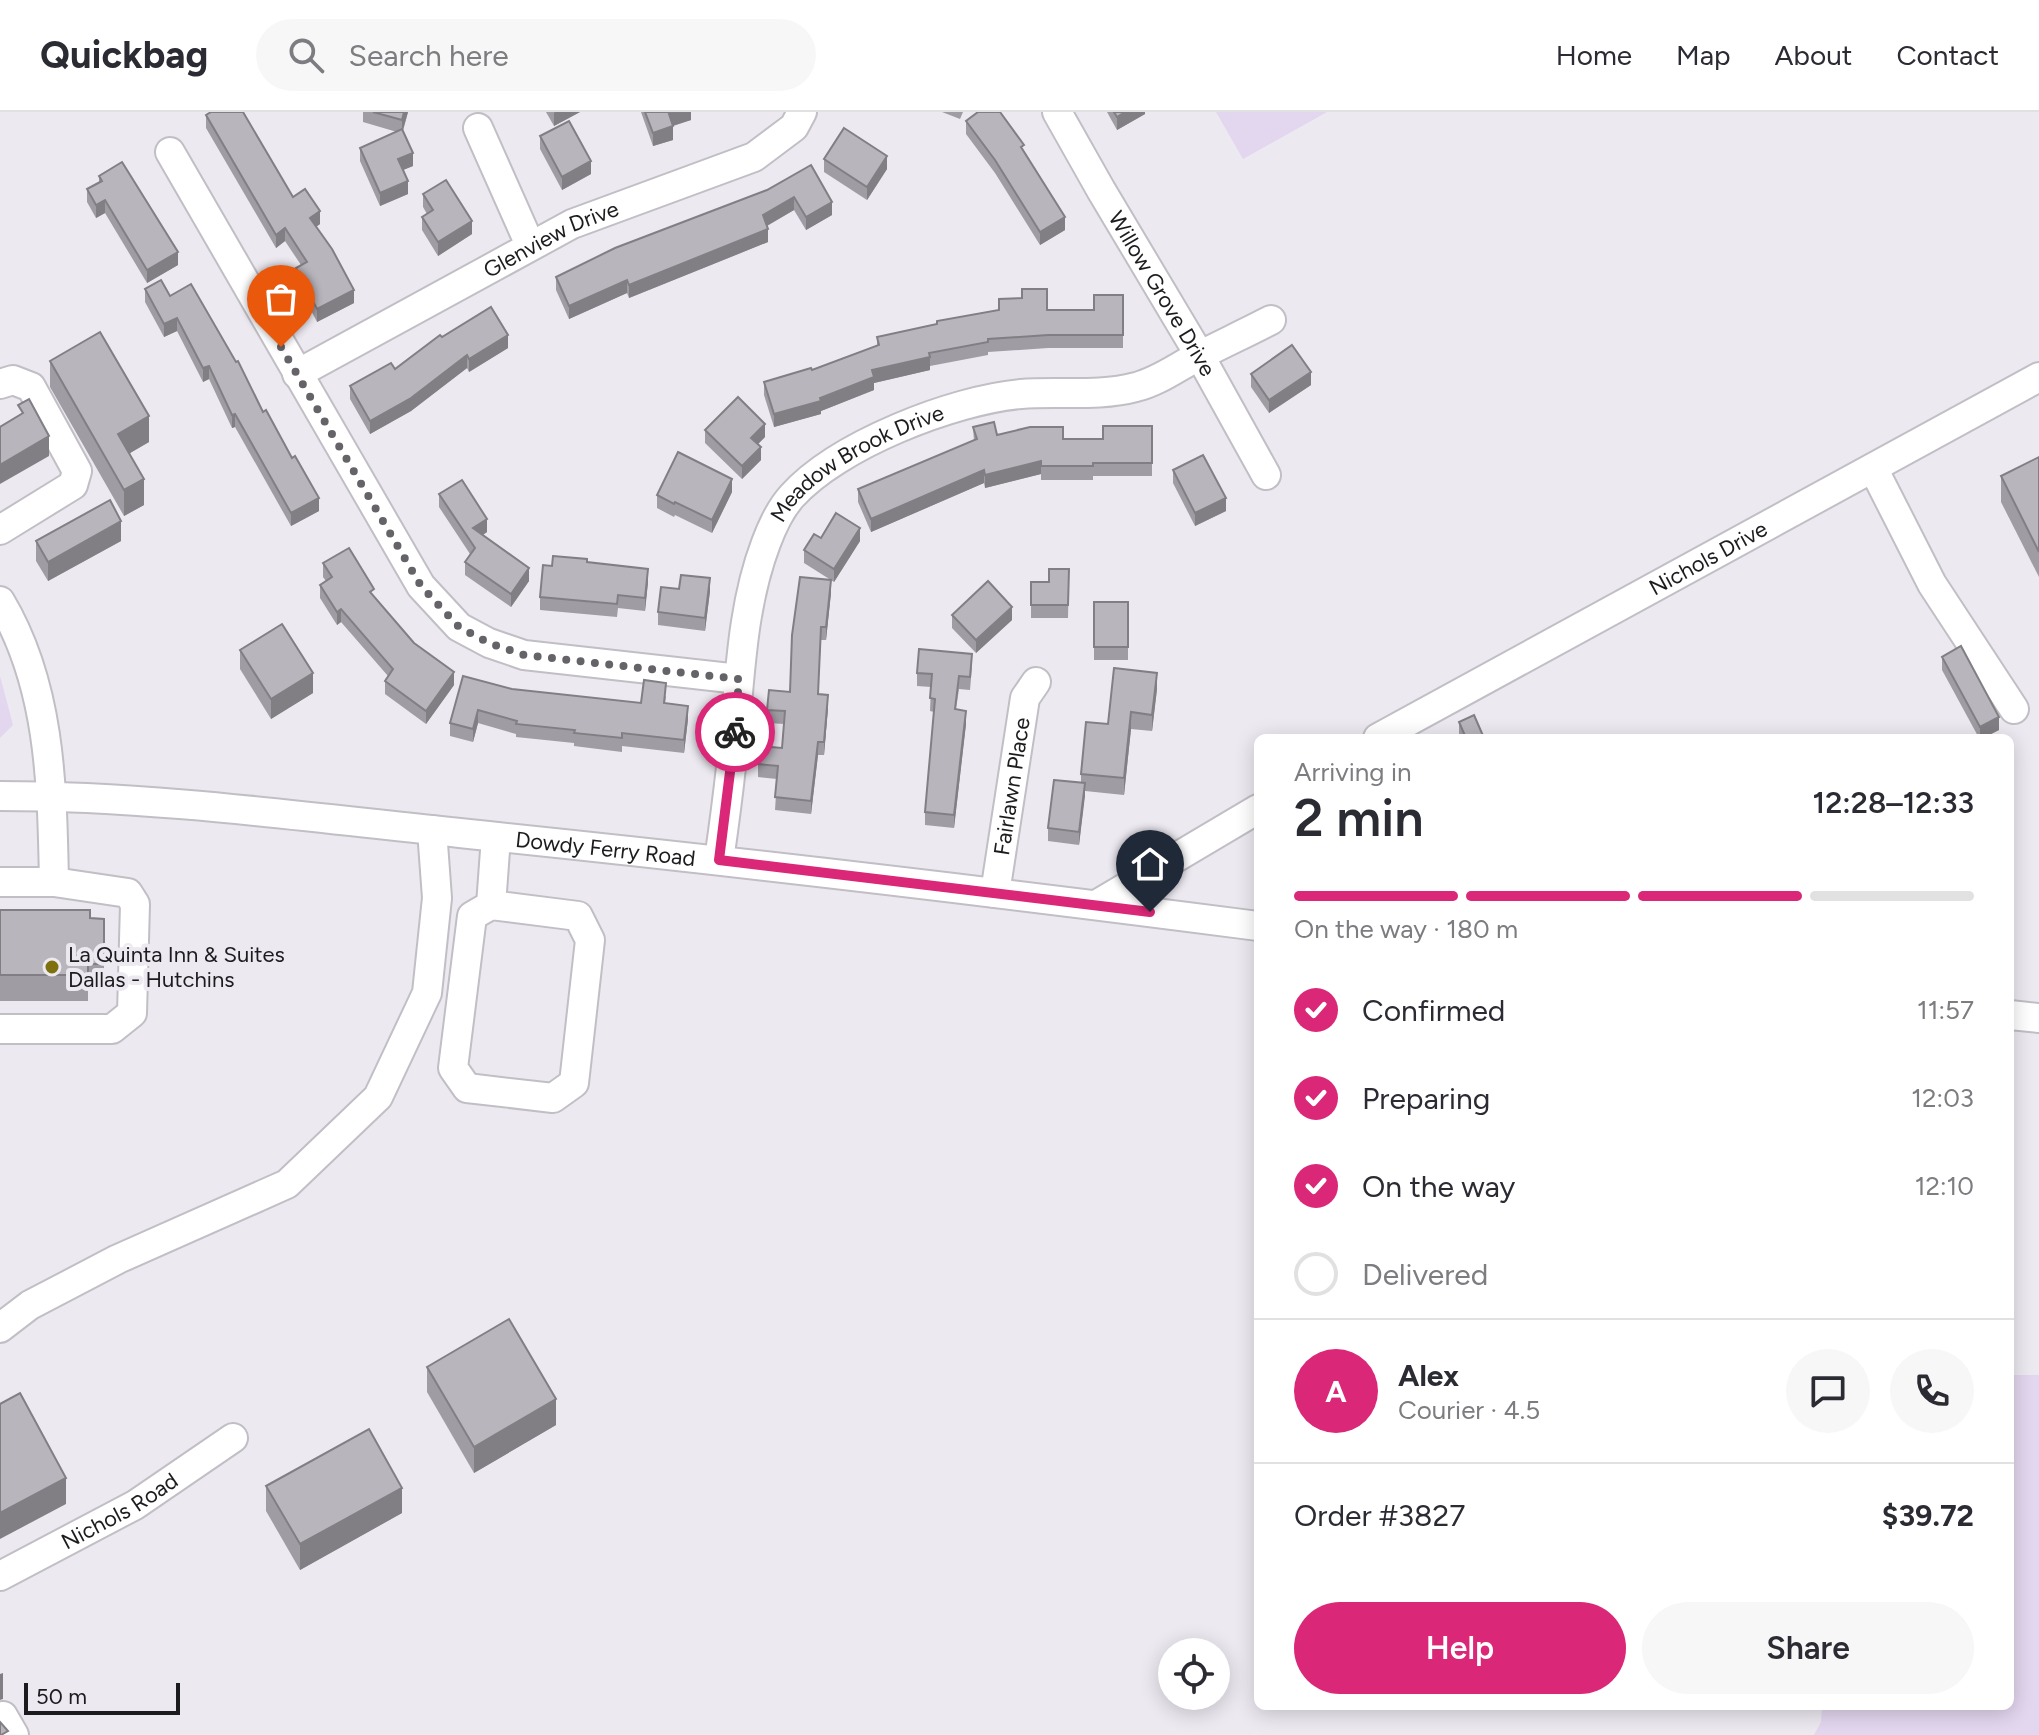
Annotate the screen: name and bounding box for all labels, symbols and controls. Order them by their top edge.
search box [256,19,816,91]
text: Quickbag [40,32,208,78]
icon: search [284,33,328,77]
text: Search here [348,37,509,74]
text: Home [1556,38,1632,72]
text: Map [1676,38,1731,72]
text: About [1775,38,1852,72]
text: Contact [1896,38,1999,72]
street label: Glenview Drive [479,195,622,284]
street label: Willow Grove Drive [1103,206,1221,381]
pin [247,265,315,347]
icon: bag [259,277,303,321]
street label: Meadow Brook Drive [765,399,947,527]
street label: Nichols Drive [1644,515,1772,601]
courier [695,692,775,772]
icon: bike [713,710,757,754]
street label: Fairlawn Place [988,715,1036,857]
text: Arriving in [1294,756,1412,788]
text: 12:28–12:33 [1813,784,1974,821]
text: 2 min [1294,787,1423,849]
street label: Dowdy Ferry Road [514,826,697,872]
pin [1116,830,1184,912]
icon: home [1128,842,1172,886]
text: On the way · 180 m [1294,913,1518,945]
place label: La Quinta Inn & Suites Dallas - Hutchins [68,941,285,993]
marker: La Quinta Inn & Suites Dallas - Hutchins [43,958,61,976]
icon: check [1294,988,1338,1032]
text: Confirmed [1362,992,1505,1029]
text: 11:57 [1917,994,1974,1026]
icon: check [1294,1076,1338,1120]
text: Preparing [1362,1080,1490,1117]
text: 12:03 [1911,1082,1974,1114]
icon: check [1294,1164,1338,1208]
text: On the way [1362,1168,1515,1205]
text: 12:10 [1915,1170,1974,1202]
text: Delivered [1362,1256,1488,1293]
button: chat [1786,1349,1870,1433]
button: phone [1890,1349,1974,1433]
text: Alex [1398,1357,1459,1394]
text: A [1325,1373,1347,1410]
text: Courier · 4.5 [1398,1394,1540,1426]
street label: Nichols Road [57,1467,183,1555]
text: Order #3827 [1294,1497,1465,1534]
text: $39.72 [1882,1497,1974,1534]
button: Help [1294,1602,1626,1694]
button: Share [1642,1602,1974,1694]
map controls [1158,1638,1230,1710]
button: locate [1158,1638,1230,1710]
scale bar [24,1679,180,1715]
text: 50 m [36,1683,87,1710]

